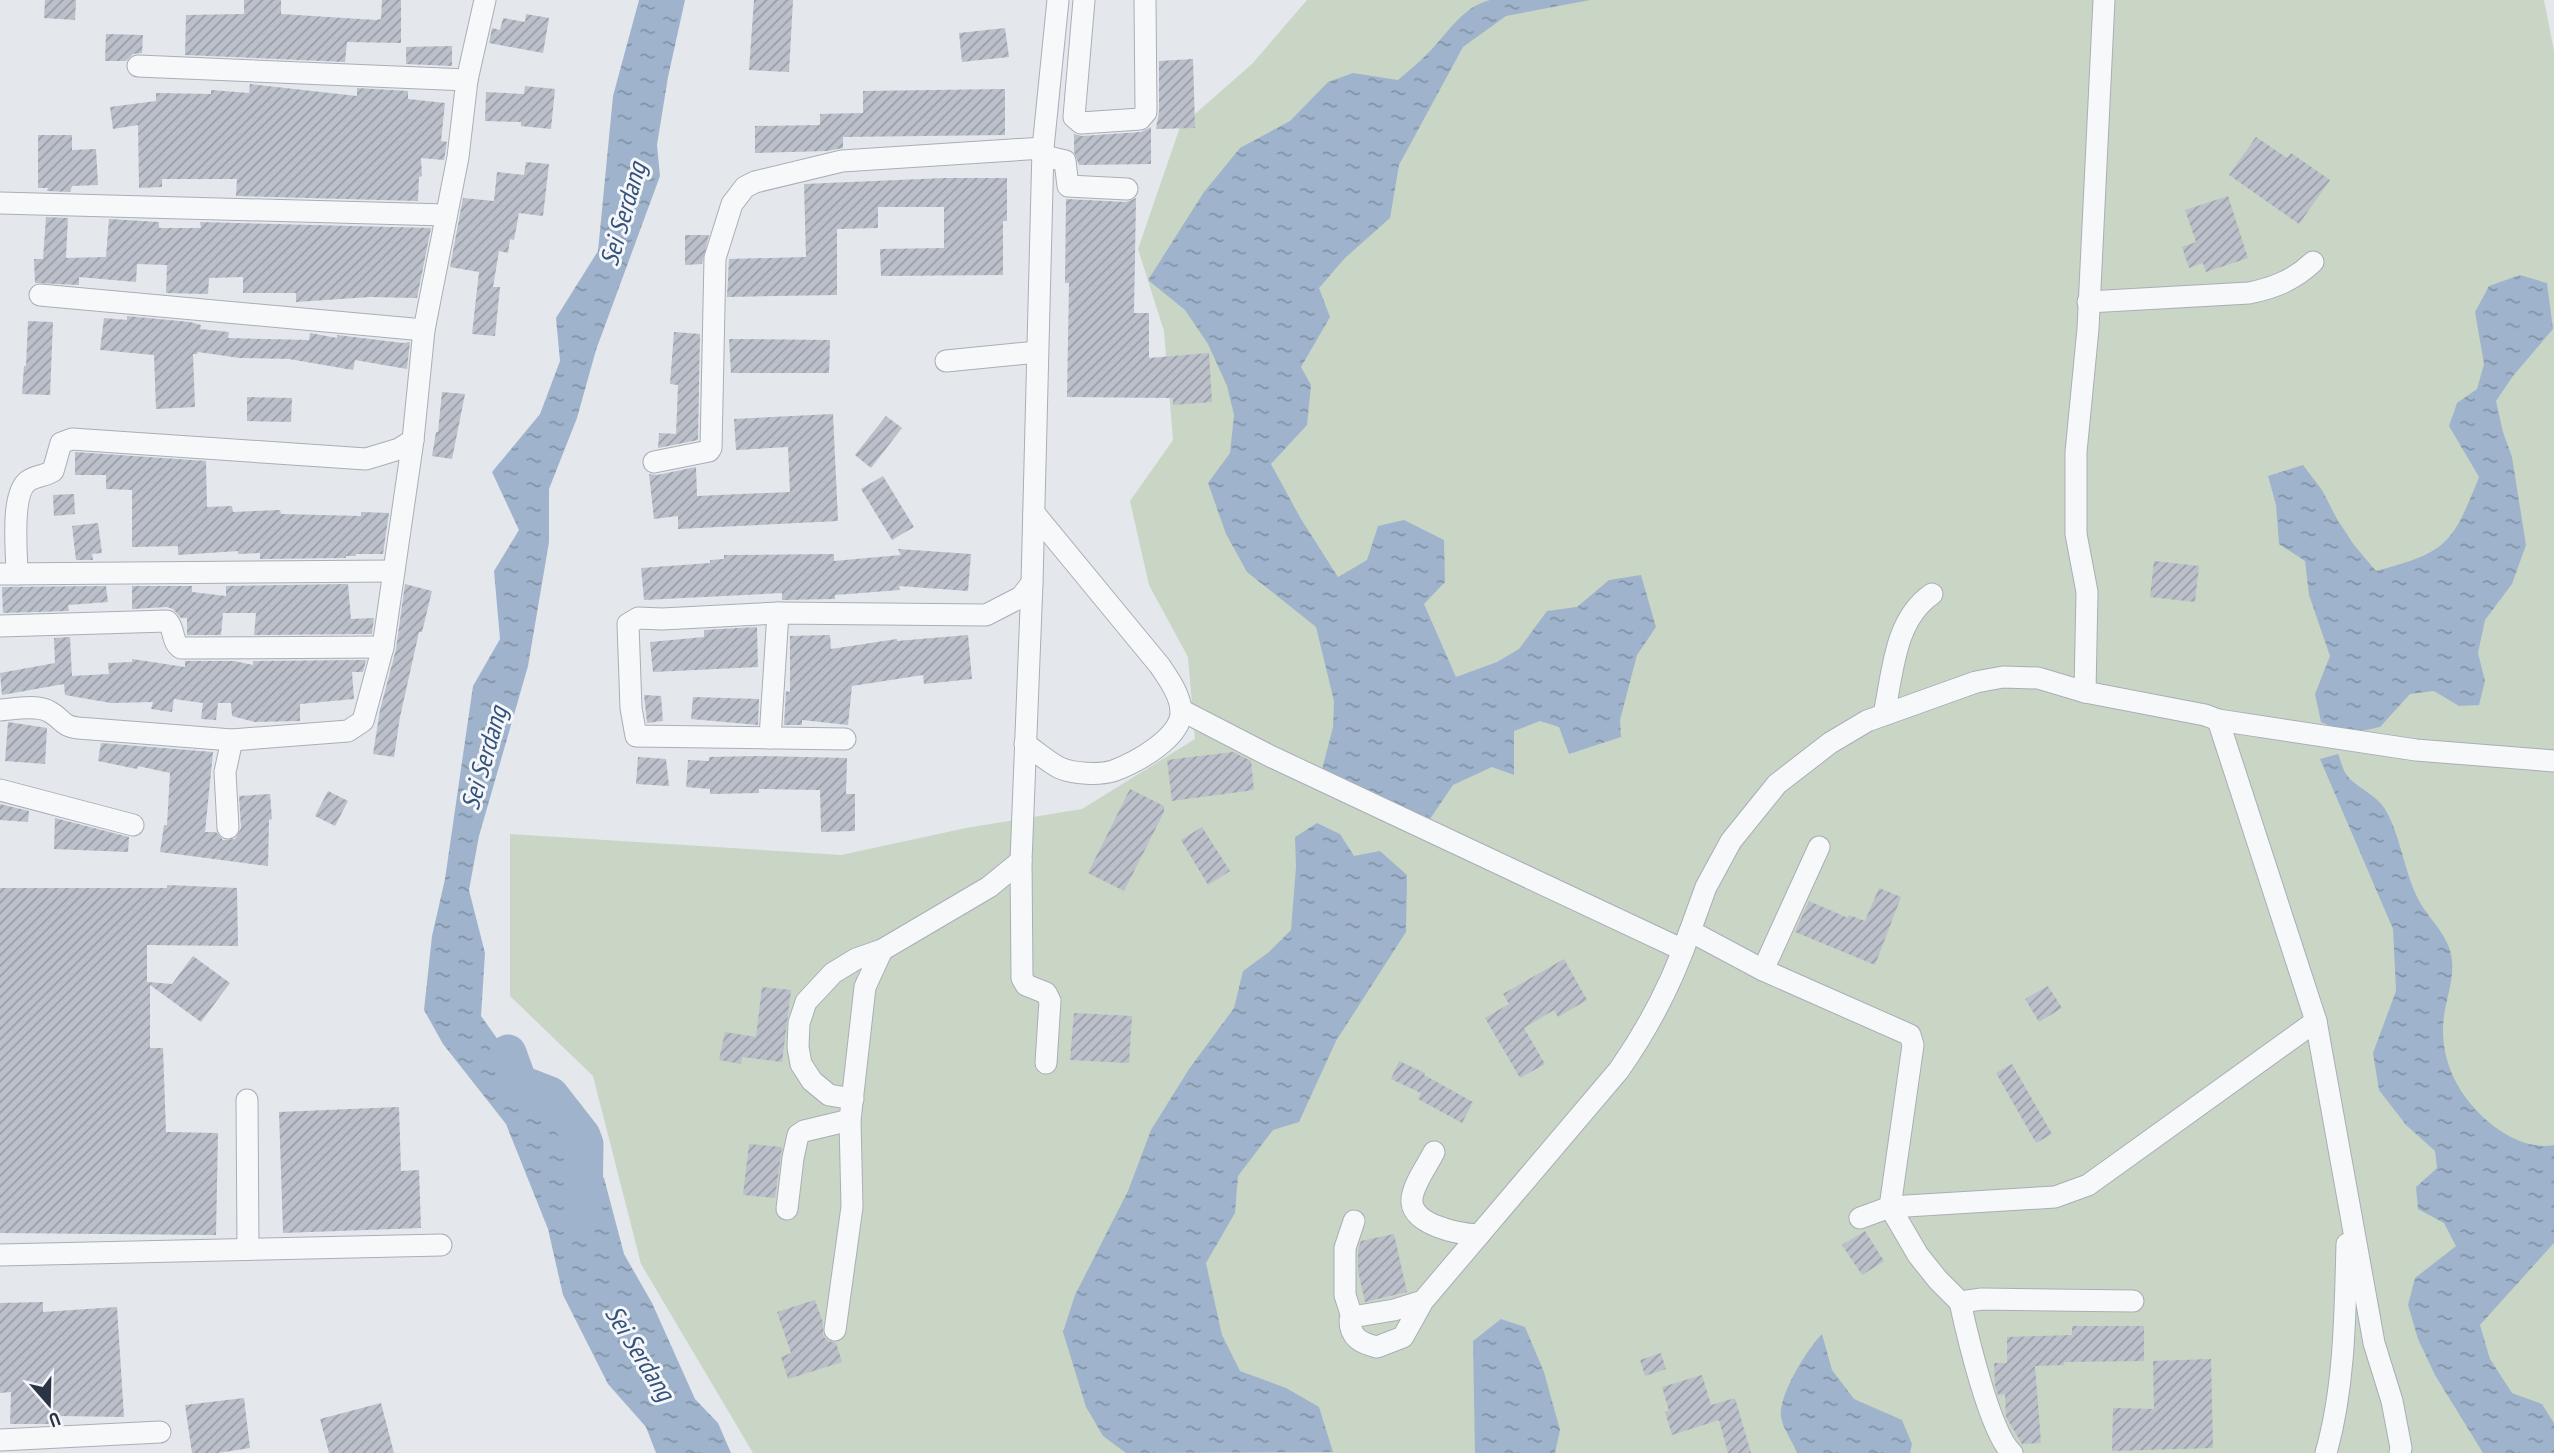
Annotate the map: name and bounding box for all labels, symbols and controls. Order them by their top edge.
water label: Sei Serdang [592,157,654,270]
water label: Sei Serdang [453,701,515,814]
water label: Sei Serdang [598,1299,684,1408]
north arrow [14,1369,84,1439]
text: U [46,1407,64,1433]

